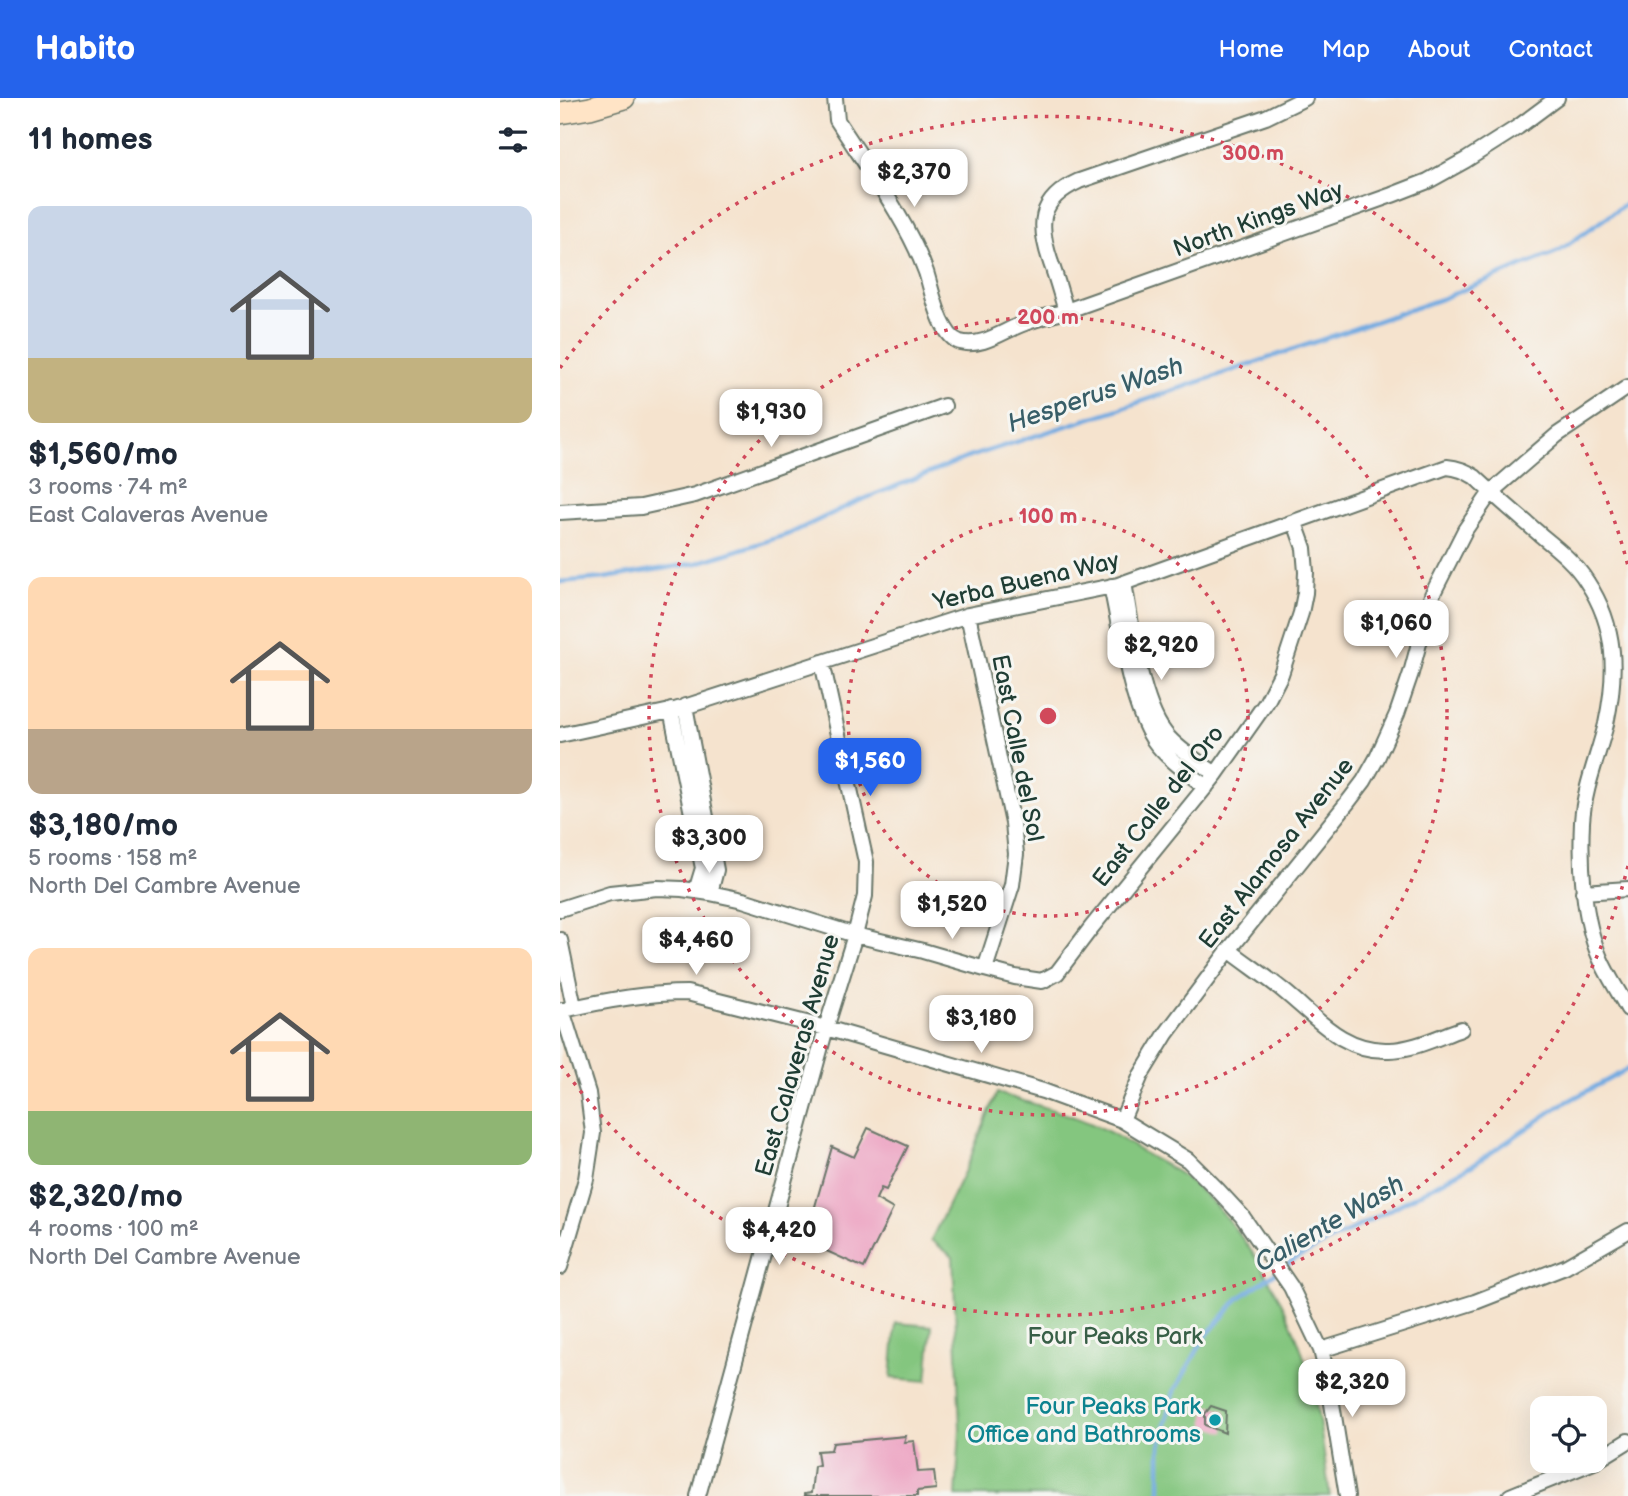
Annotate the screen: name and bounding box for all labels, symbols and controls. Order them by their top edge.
text: Habito [35,29,135,69]
text: Home [1219,35,1284,64]
text: Map [1322,35,1370,64]
text: About [1408,35,1470,64]
text: Contact [1508,35,1593,64]
icon: filters [494,121,532,159]
text: 11 homes [28,122,152,158]
text: 300 m [1222,141,1284,166]
pin: $2,370 [857,150,971,209]
text: $2,370 [877,158,951,186]
street label: North Kings Way [1169,175,1347,264]
icon: home [217,252,343,378]
text: 200 m [1017,305,1079,330]
water label: Hesperus Wash [1003,351,1188,440]
pin: $1,930 [714,390,828,449]
text: $1,930 [735,398,807,426]
text: $1,560/mo [28,437,178,473]
text: 3 rooms · 74 m² [28,473,188,501]
text: East Calaveras Avenue [28,501,268,529]
text: 100 m [1019,504,1077,529]
street label: Yerba Buena Way [929,546,1122,617]
pin: $1,060 [1339,601,1453,660]
text: $1,060 [1360,609,1432,637]
pin: $2,920 [1104,622,1218,682]
icon: home [217,623,343,749]
text: $2,920 [1123,631,1199,659]
street label: East Calle del Sol [985,652,1050,844]
centre of rings [1036,704,1060,728]
street label: East Calle del Oro [1086,720,1230,893]
pin: $1,560 [813,738,927,798]
text: $1,560 [834,747,906,775]
street label: East Alamosa Avenue [1193,752,1360,955]
text: $3,180/mo [28,808,178,844]
pin: $3,300 [652,816,766,875]
text: $3,300 [671,824,747,852]
text: 5 rooms · 158 m² [28,844,197,872]
text: North Del Cambre Avenue [28,872,301,900]
pin: $1,520 [895,882,1009,941]
text: $1,520 [917,890,987,918]
pin: $4,460 [639,918,753,977]
text: $4,460 [658,926,734,954]
street label: East Calaveras Avenue [749,931,846,1180]
icon: home [217,994,343,1120]
pin: $3,180 [924,996,1038,1055]
text: $3,180 [945,1004,1017,1032]
water label: Caliente Wash [1250,1169,1410,1280]
text: $2,320/mo [28,1179,183,1215]
pin: $4,420 [722,1208,836,1267]
text: 4 rooms · 100 m² [28,1215,199,1243]
text: $4,420 [741,1216,817,1244]
text: North Del Cambre Avenue [28,1243,301,1271]
park label: Four Peaks Park [1027,1322,1203,1351]
pin: $2,320 [1295,1360,1409,1419]
text: $2,320 [1314,1368,1390,1396]
place label: Four Peaks Park Office and Bathrooms [967,1392,1201,1449]
map controls [1530,1396,1607,1473]
button: locate [1530,1396,1607,1473]
marker: Four Peaks Park Office and Bathrooms [1207,1412,1223,1428]

